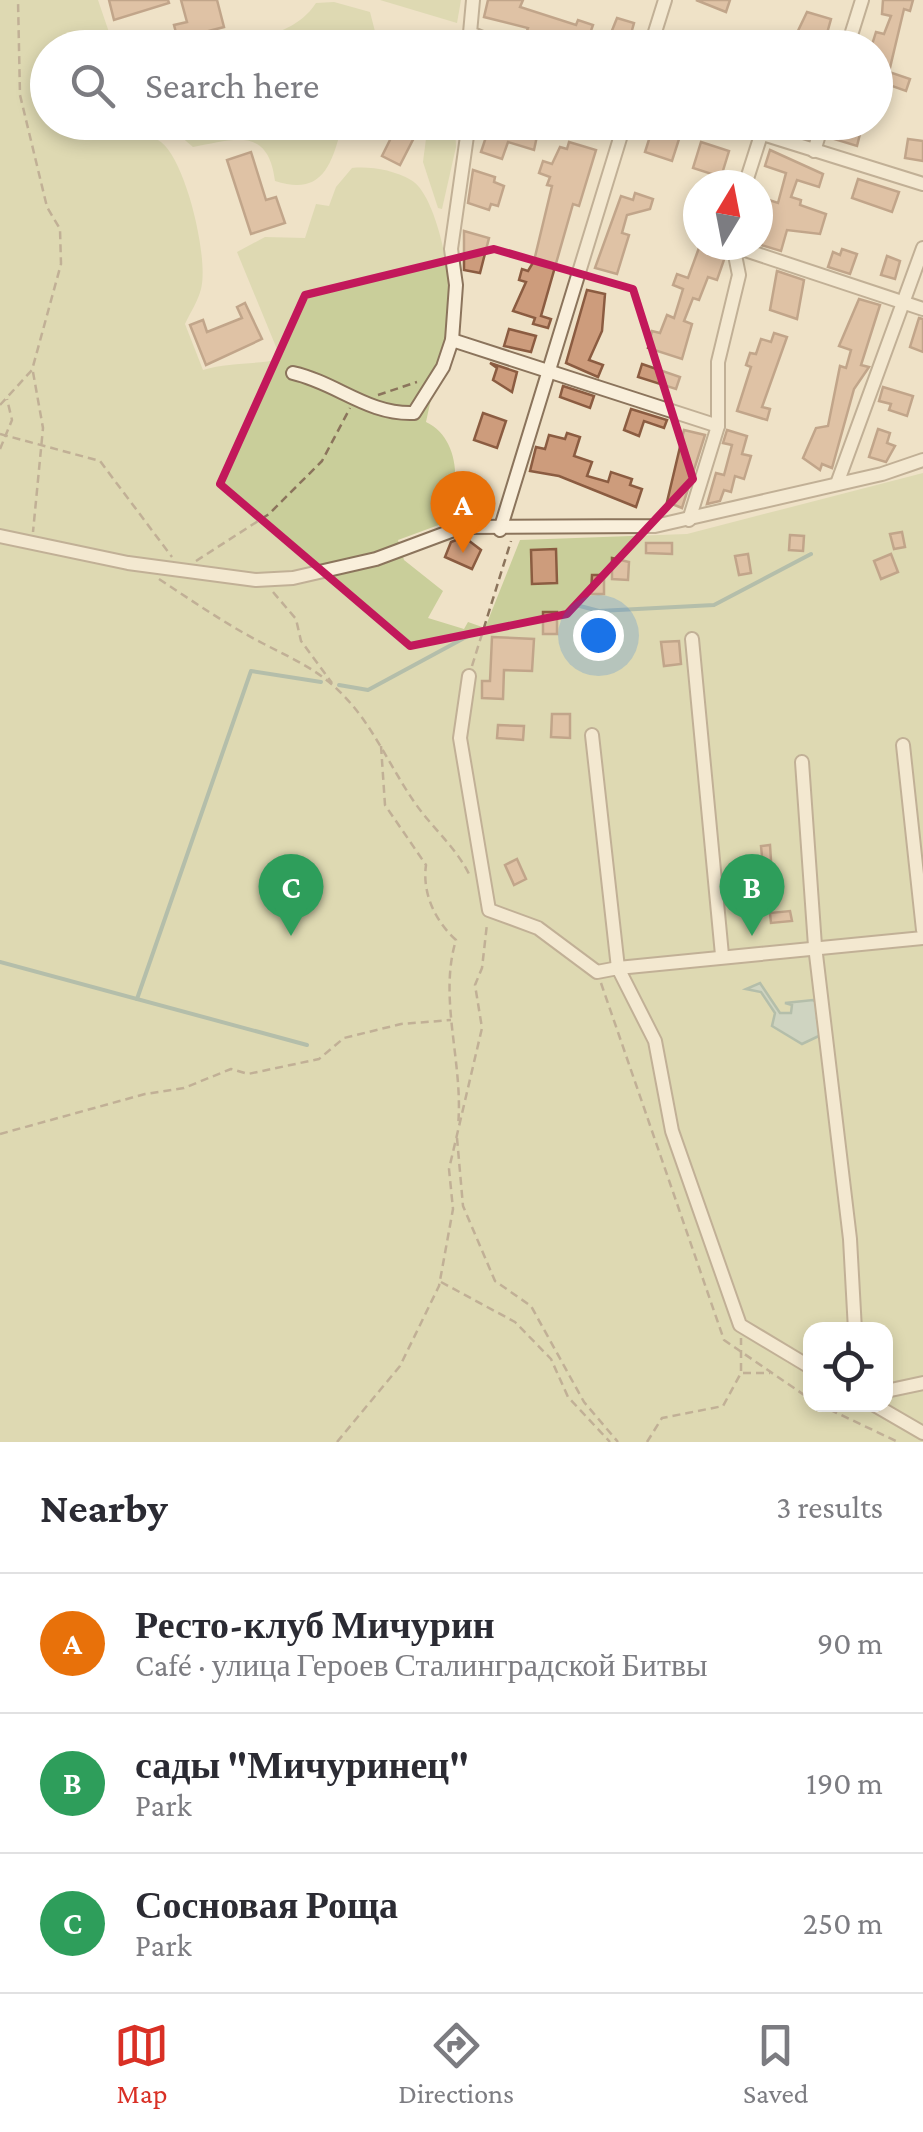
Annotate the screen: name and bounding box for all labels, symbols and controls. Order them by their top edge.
search box [30,30,893,140]
icon: search [65,58,120,113]
text: Search here [145,64,319,106]
north arrow [683,170,773,260]
pin: A [430,470,496,553]
your location [573,610,624,661]
pin: C [258,854,324,936]
pin: B [720,854,784,936]
map controls [803,1322,893,1412]
button: locate [803,1322,893,1412]
text: Nearby [40,1484,168,1531]
text: 3 results [776,1489,883,1525]
text: Ресто-клуб Мичурин [135,1604,495,1646]
text: A [63,1625,82,1661]
text: 90 m [817,1625,883,1661]
text: Café · улица Героев Сталинградской Битвы [135,1647,708,1683]
text: сады "Мичуринец" [135,1744,469,1786]
text: B [63,1765,82,1801]
text: 190 m [806,1765,883,1801]
text: Park [135,1787,192,1823]
text: Сосновая Роща [135,1884,398,1926]
text: C [63,1905,82,1941]
text: 250 m [803,1905,883,1941]
text: Park [135,1927,192,1963]
tab: Map [114,2018,169,2109]
tab: Directions [398,2018,514,2109]
tab: Saved [743,2018,809,2109]

